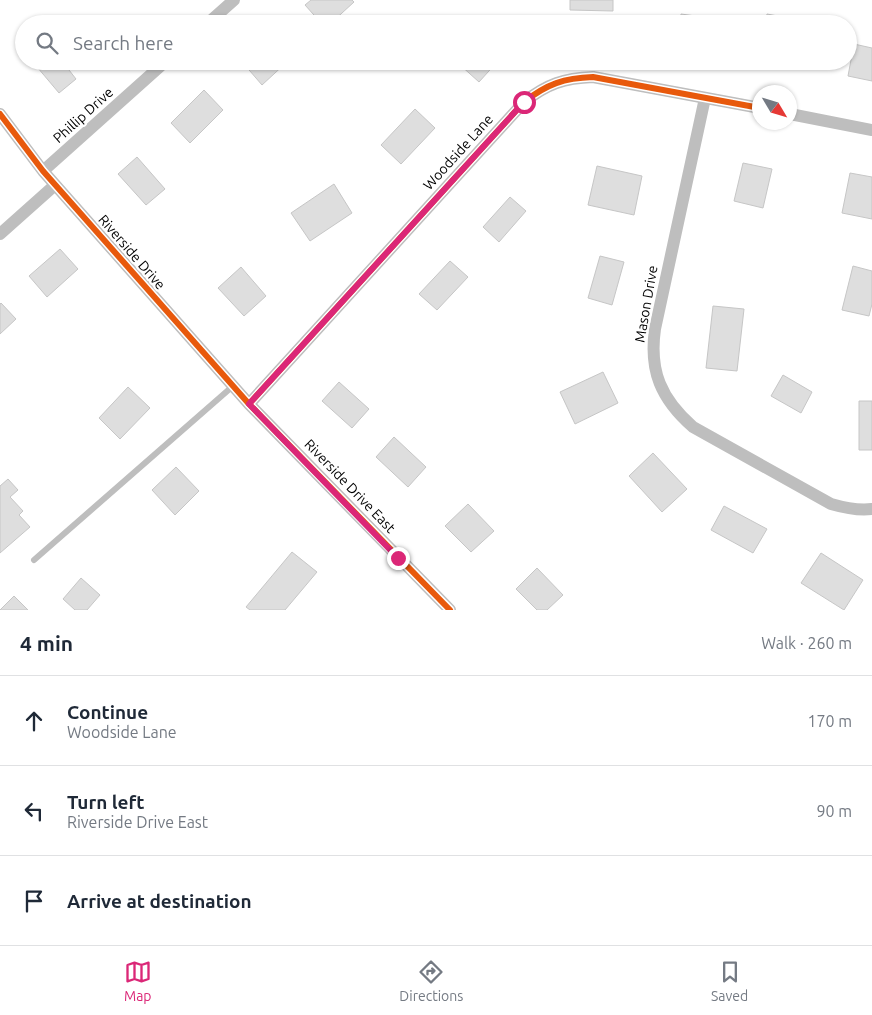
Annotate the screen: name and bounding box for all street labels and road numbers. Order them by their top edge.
street label: Phillip Drive [50,84,116,146]
street label: Woodside Lane [420,111,496,193]
street label: Riverside Drive [95,211,169,293]
street label: Mason Drive [631,264,661,344]
street label: Riverside Drive East [301,436,399,536]

